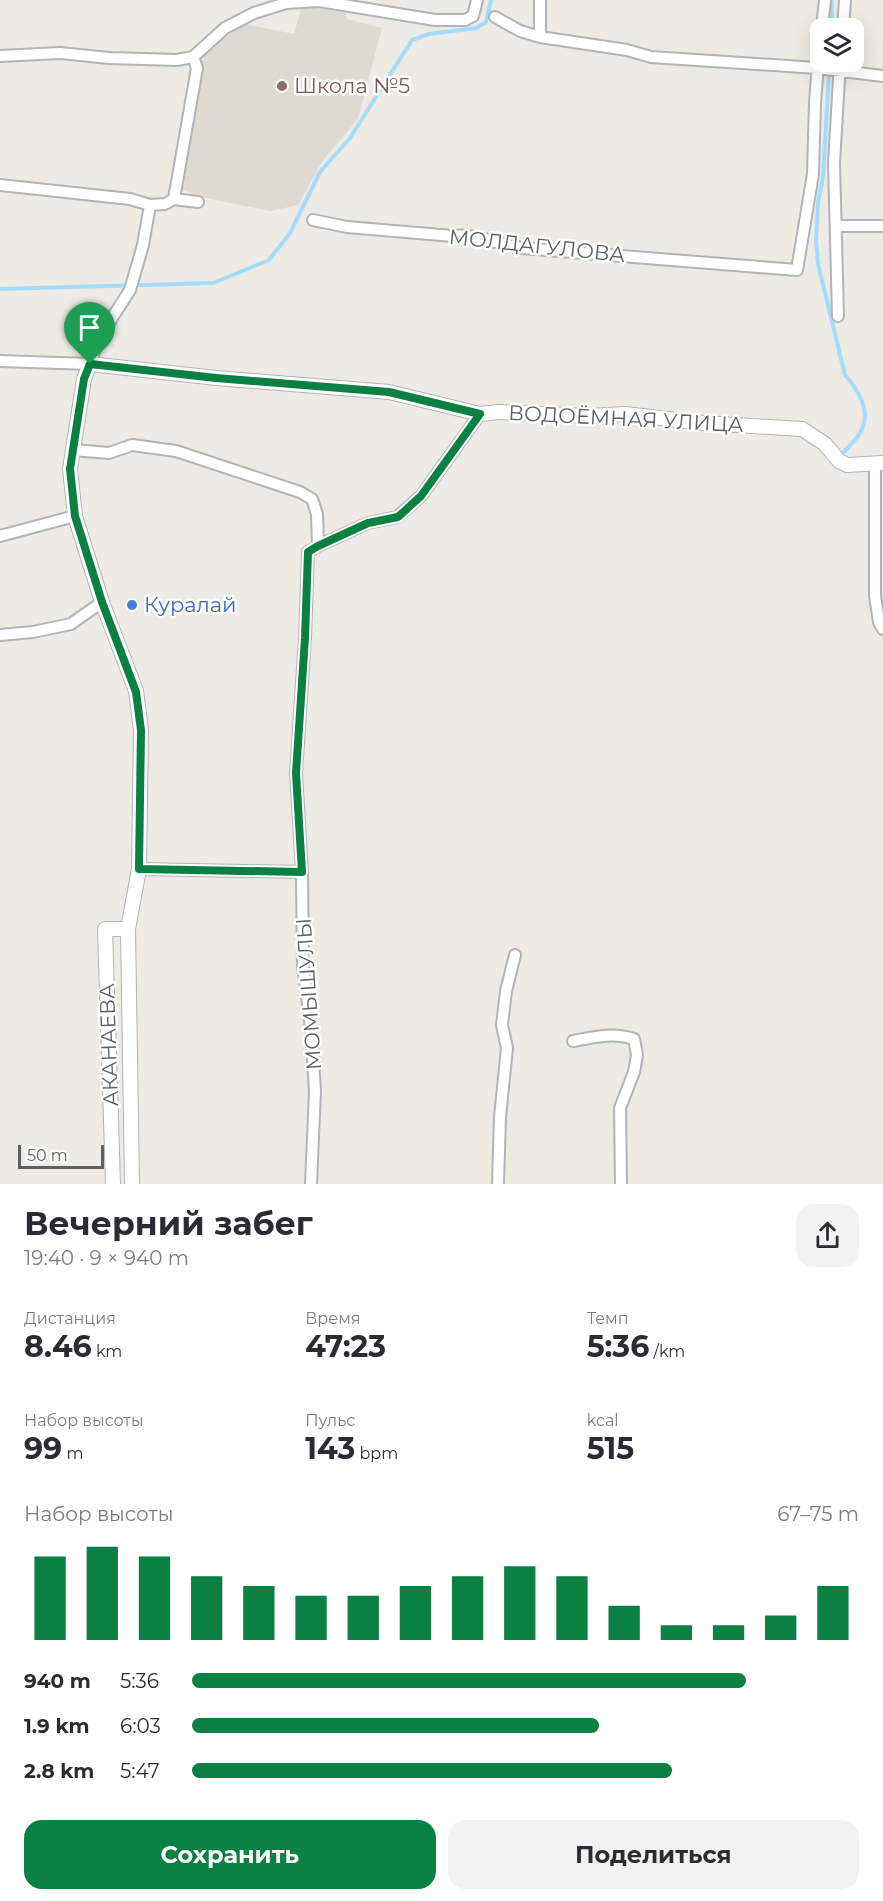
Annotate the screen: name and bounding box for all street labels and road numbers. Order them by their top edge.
street label: МОЛДАГУЛОВА [448,224,627,267]
street label: ВОДОЁМНАЯ УЛИЦА [508,400,745,437]
street label: МОМЫШУЛЫ [291,917,326,1071]
street label: АКАНАЕВА [94,983,123,1107]

